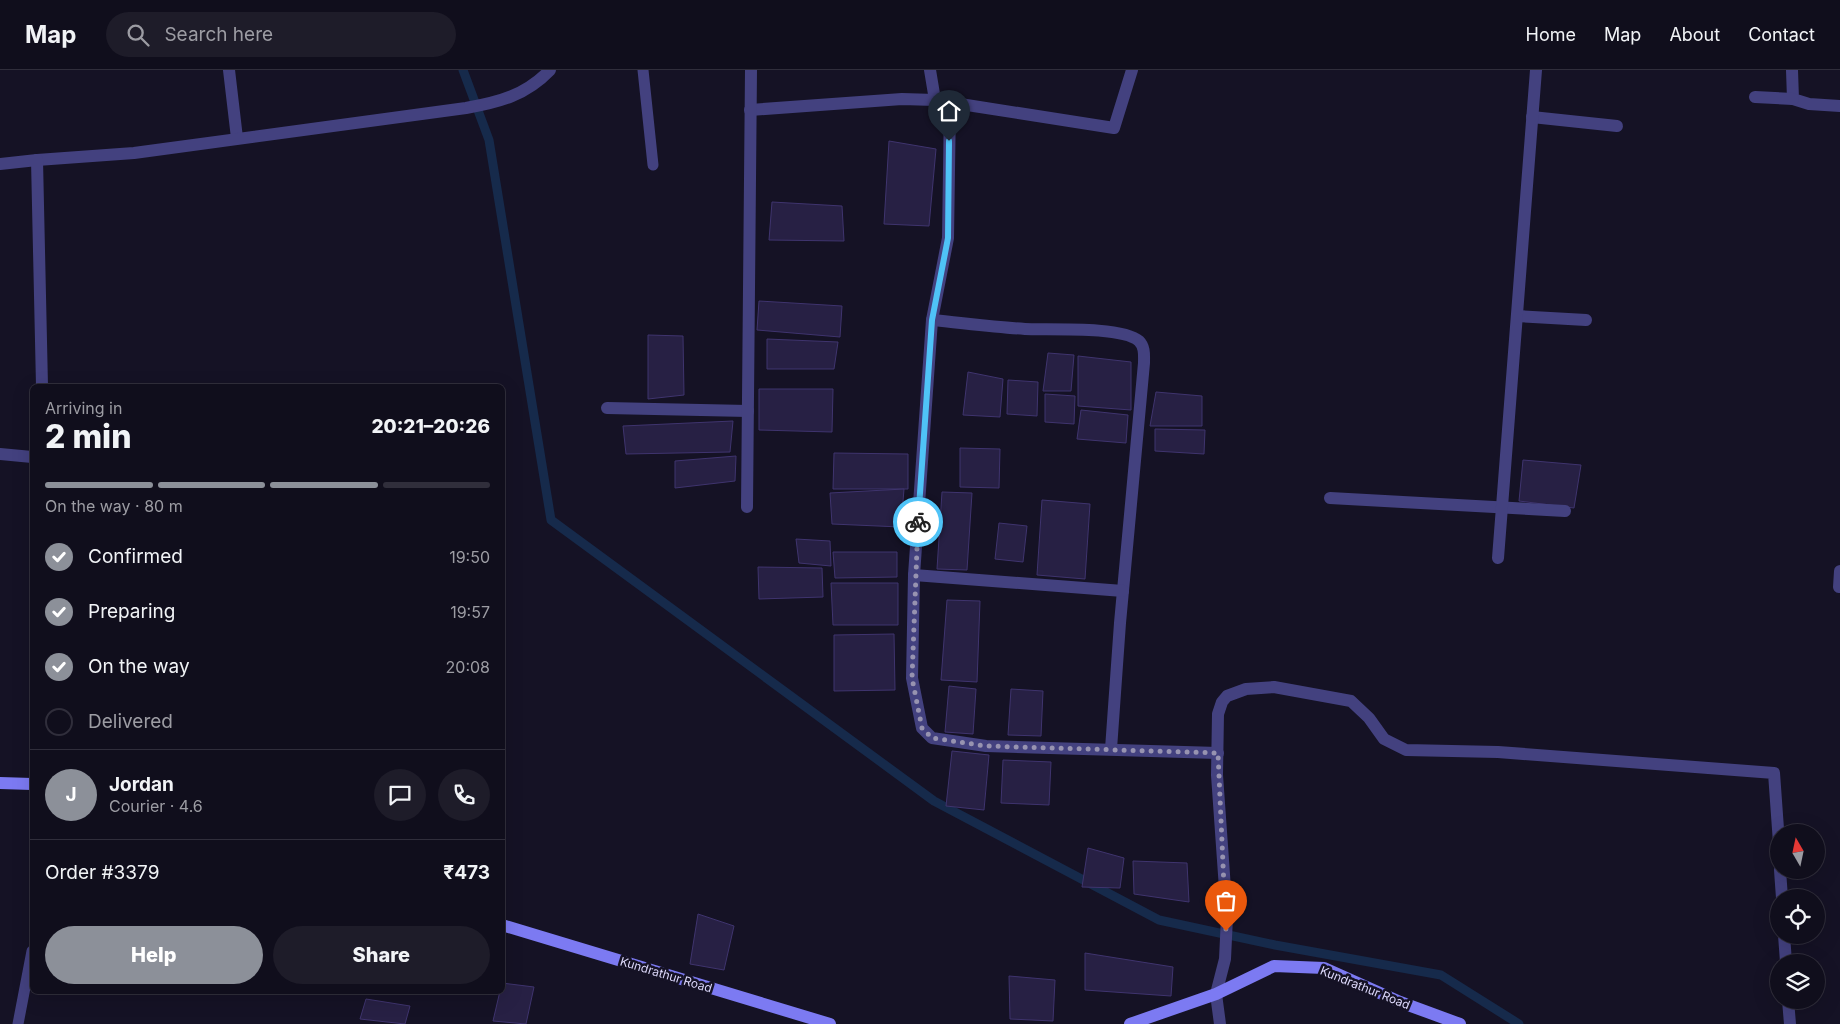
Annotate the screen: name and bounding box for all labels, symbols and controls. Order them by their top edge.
search box [106,12,456,57]
text: Map [25,20,76,49]
icon: search [124,21,152,49]
text: Search here [164,23,273,46]
text: Home [1526,24,1576,45]
text: Map [1604,24,1641,45]
text: About [1669,24,1720,45]
text: Contact [1748,24,1815,45]
pin [928,90,970,141]
icon: home [935,97,963,125]
text: Arriving in [45,398,122,418]
text: 20:21–20:26 [371,415,490,438]
text: 2 min [45,417,131,456]
text: On the way · 80 m [45,496,183,516]
courier [893,497,943,547]
icon: bike [904,508,932,536]
icon: check [45,543,73,571]
text: Confirmed [88,545,183,568]
text: 19:50 [449,547,490,567]
icon: check [45,598,73,626]
text: Preparing [88,600,175,623]
text: 19:57 [450,602,490,622]
icon: check [45,653,73,681]
text: On the way [88,655,190,678]
text: 20:08 [446,657,490,677]
text: Delivered [88,710,173,733]
button: chat [374,769,426,821]
button: phone [438,769,490,821]
text: Jordan [109,773,174,796]
text: J [65,783,77,806]
text: Courier · 4.6 [109,796,203,816]
north arrow [1770,824,1825,879]
map controls [1770,824,1825,1009]
text: Order #3379 [45,861,159,884]
text: ₹473 [443,861,490,884]
pin [1205,880,1247,931]
icon: bag [1212,887,1240,915]
button: locate [1770,889,1825,944]
button: Help [45,926,263,984]
button: Share [273,926,490,984]
street label: Kundrathur Road [618,953,714,996]
button: layers [1770,954,1825,1009]
street label: Kundrathur Road [1318,963,1412,1012]

